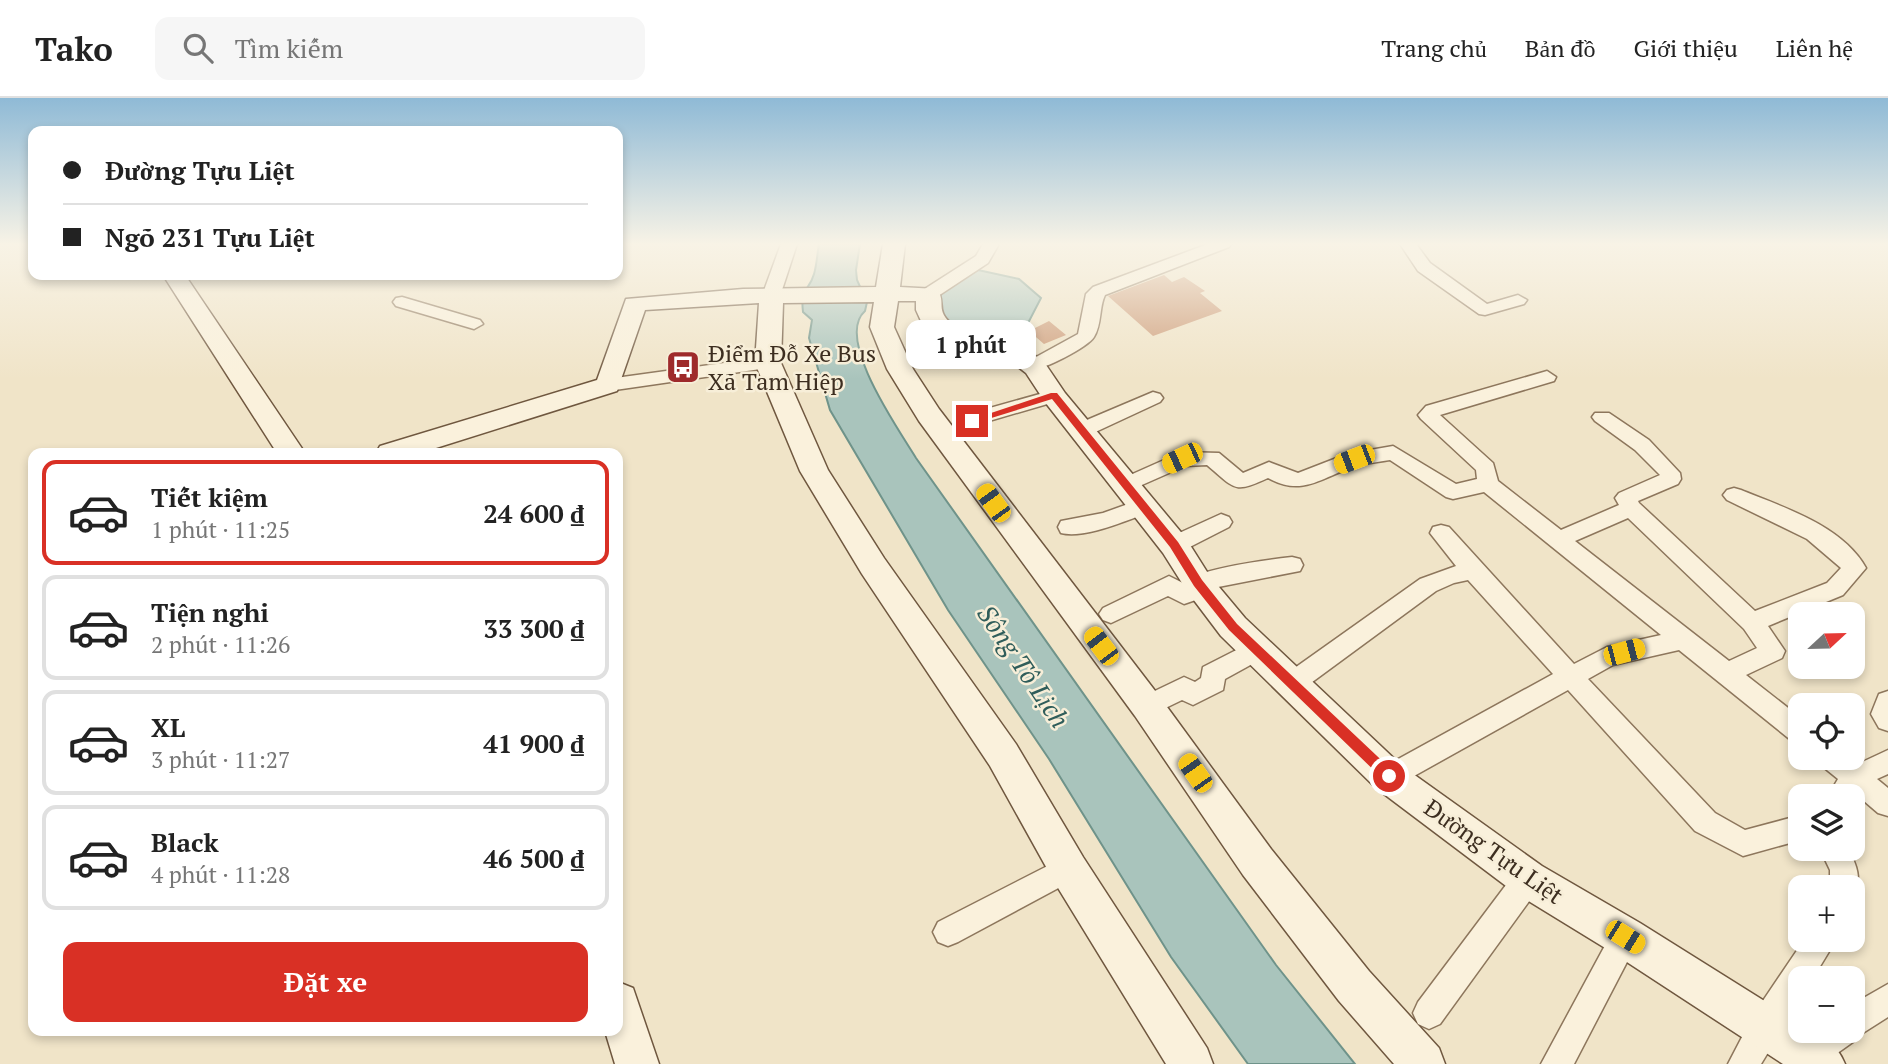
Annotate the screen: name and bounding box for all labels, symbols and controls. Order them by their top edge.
search box [155,17,645,80]
text: Tako [35,27,113,70]
icon: search [179,29,217,67]
text: Tìm kiếm [235,31,343,65]
text: Trang chủ [1381,32,1487,64]
text: Bản đồ [1525,32,1596,64]
text: Giới thiệu [1634,32,1738,64]
text: Liên hệ [1776,32,1853,64]
text: Đường Tựu Liệt [105,153,295,187]
text: Ngõ 231 Tựu Liệt [105,220,315,254]
callout: 1 phút [907,320,1037,368]
text: 1 phút [935,329,1007,360]
place label: Điểm Đỗ Xe Bus Xã Tam Hiệp [708,337,876,397]
bus stop icon: Điểm Đỗ Xe Bus Xã Tam Hiệp [664,348,702,386]
route end [956,405,988,437]
car [1159,440,1206,476]
car [1331,442,1378,476]
text: Tiết kiệm [151,480,268,514]
car [973,480,1014,526]
icon: car [67,481,130,544]
text: 24 600 ₫ [483,496,584,530]
text: 1 phút · 11:25 [151,514,290,545]
text: Tiện nghi [151,595,269,629]
icon: car [67,596,130,659]
water label: Sông Tô Lịch [970,598,1078,734]
north arrow [1788,602,1866,679]
map controls [1788,602,1865,1043]
text: 33 300 ₫ [483,611,584,645]
car [1080,623,1123,669]
text: 2 phút · 11:26 [151,629,290,660]
car [1601,636,1648,668]
button: locate [1788,693,1865,770]
text: XL [151,710,185,744]
icon: car [67,711,130,774]
text: 41 900 ₫ [483,726,584,760]
text: 3 phút · 11:27 [151,744,290,775]
car [1175,750,1216,796]
route start [1373,760,1405,792]
button: layers [1788,784,1865,861]
street label: Đường Tựu Liệt [1418,791,1570,911]
text: Black [151,825,219,859]
icon: car [67,826,130,889]
text: 46 500 ₫ [483,841,584,875]
text: 4 phút · 11:28 [151,859,290,890]
button: + [1788,875,1865,952]
car [1602,917,1649,957]
button: Đặt xe [63,942,588,1022]
button: − [1788,966,1865,1043]

